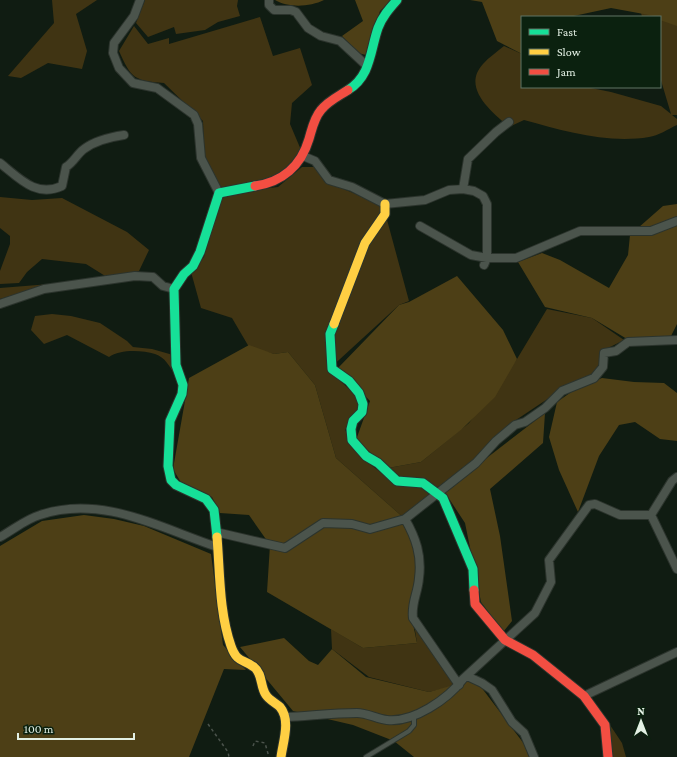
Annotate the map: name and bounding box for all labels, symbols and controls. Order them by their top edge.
legend [521,16,661,88]
text: Fast [557,25,578,39]
text: Slow [557,45,581,59]
text: Jam [556,65,576,79]
north arrow [621,701,661,741]
text: N [637,705,645,717]
scale bar [18,715,134,741]
text: 100 m [24,722,54,736]

